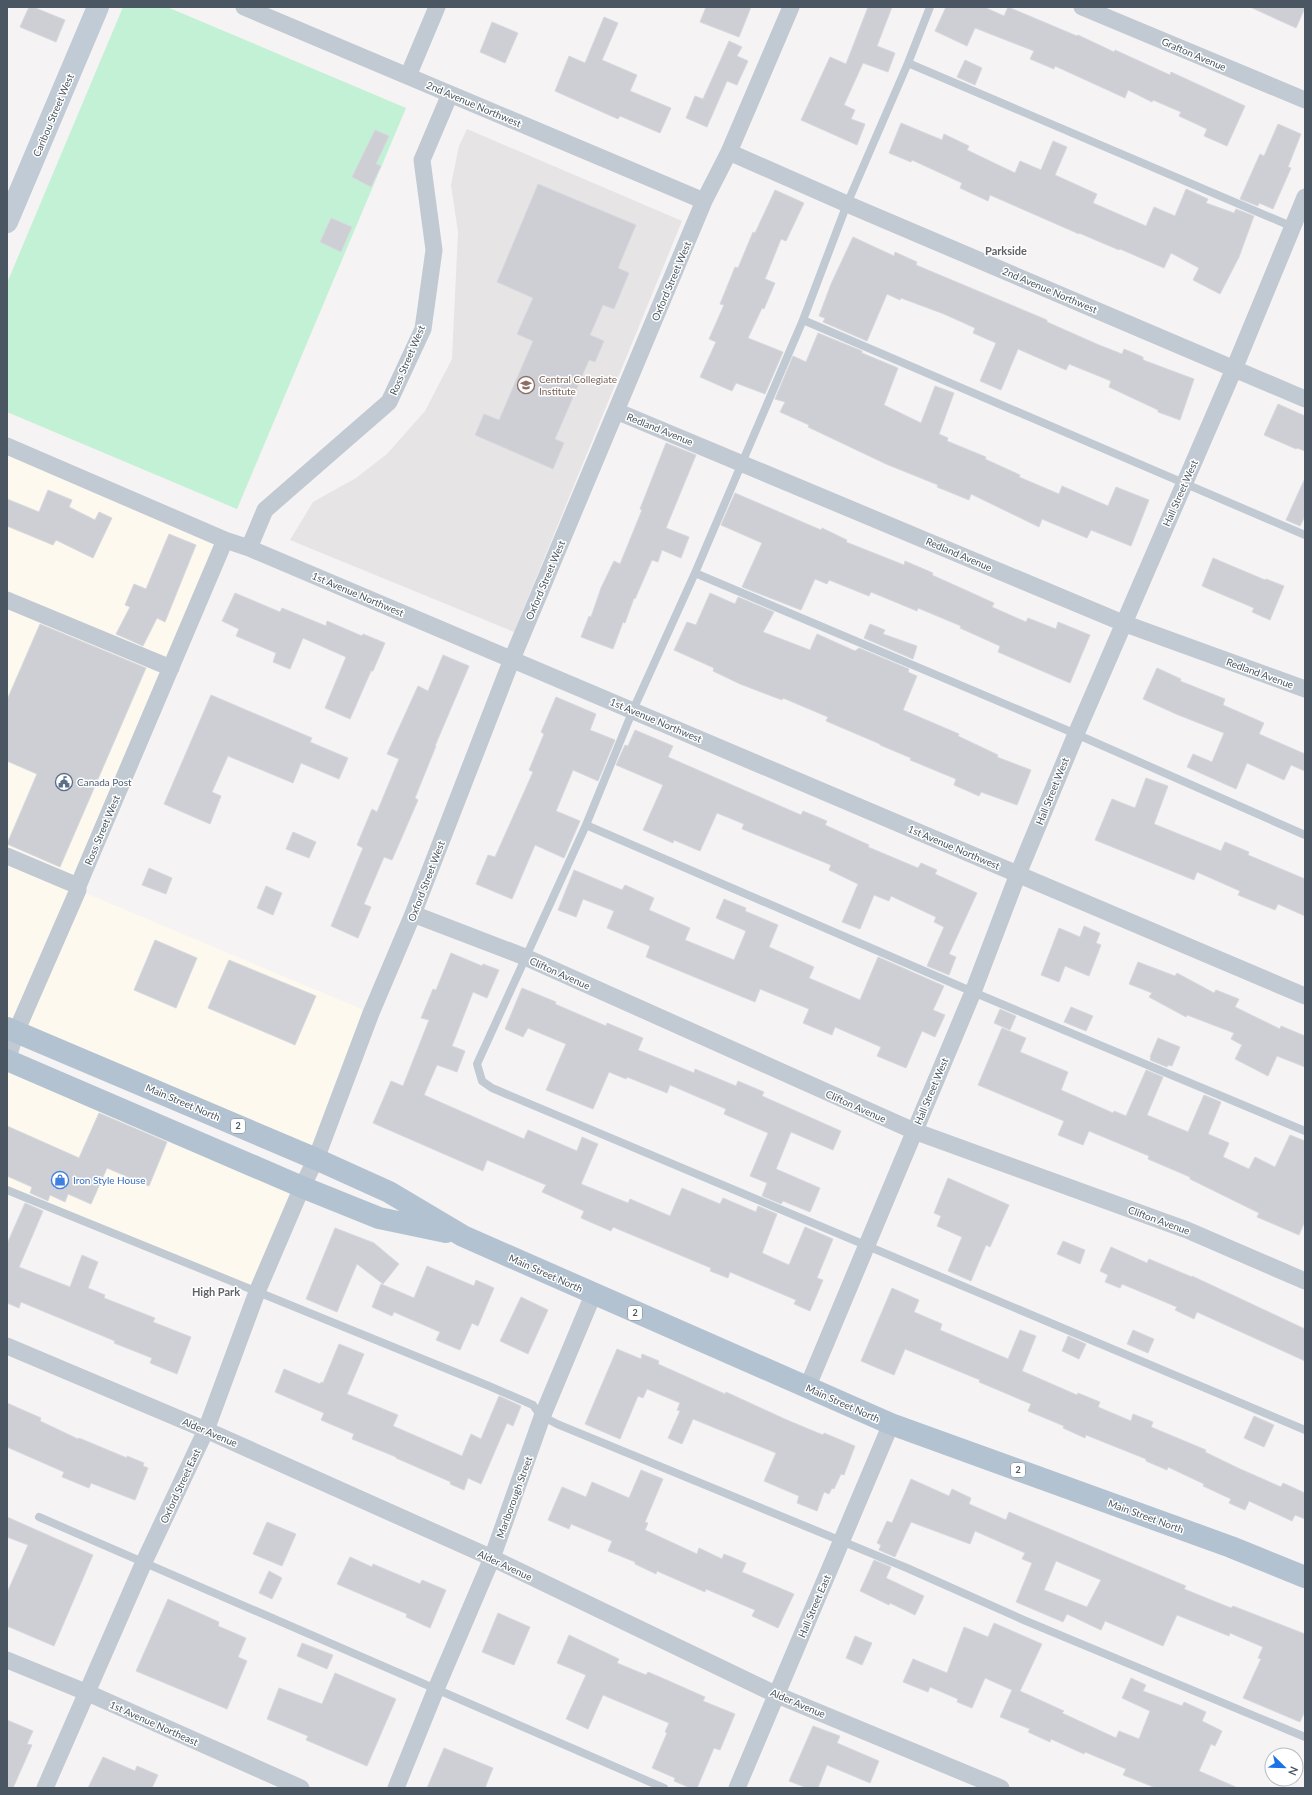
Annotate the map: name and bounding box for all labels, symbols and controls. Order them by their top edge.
street label: Grafton Avenue [1160,35,1228,73]
street label: Caribou Street West [30,71,76,158]
street label: 2nd Avenue Northwest [425,79,524,130]
street label: Oxford Street West [649,239,693,323]
district label: Parkside [985,244,1027,257]
street label: 2nd Avenue Northwest [1001,265,1100,316]
street label: Ross Street West [387,323,427,397]
place label: Central Collegiate Institute [539,373,617,397]
school or university icon: Central Collegiate Institute [516,375,536,395]
street label: Redland Avenue [625,410,695,448]
street label: Hall Street West [1160,458,1200,528]
street label: Redland Avenue [924,535,994,573]
street label: Oxford Street West [523,538,567,622]
street label: 1st Avenue Northwest [310,569,406,619]
street label: Redland Avenue [1225,655,1295,691]
street label: 1st Avenue Northwest [608,695,704,745]
street label: Hall Street West [1033,755,1071,826]
public building icon: Canada Post [54,772,74,792]
place label: Canada Post [77,776,132,788]
street label: Ross Street West [82,793,122,867]
street label: 1st Avenue Northwest [906,822,1002,872]
street label: Oxford Street West [405,839,447,923]
street label: Clifton Avenue [528,954,592,992]
street label: Hall Street West [912,1055,951,1126]
street label: Main Street North [144,1081,222,1123]
street label: Clifton Avenue [824,1087,888,1125]
road number: 2 [231,1119,245,1133]
shop icon: Iron Style House [50,1170,70,1190]
place label: Iron Style House [73,1174,145,1186]
street label: Clifton Avenue [1126,1203,1192,1237]
street label: Main Street North [507,1251,585,1295]
district label: High Park [192,1285,240,1298]
road number: 2 [628,1306,642,1320]
street label: Main Street North [804,1381,882,1425]
street label: Alder Avenue [181,1415,239,1449]
street label: Oxford Street East [157,1446,203,1525]
street label: Marlborough Street [494,1454,534,1539]
road number: 2 [1011,1463,1025,1477]
street label: Main Street North [1107,1497,1185,1535]
street label: Alder Avenue [476,1547,534,1583]
street label: Hall Street East [795,1572,833,1639]
street label: Alder Avenue [769,1686,827,1720]
street label: 1st Avenue Northeast [108,1698,201,1748]
north arrow [1264,1747,1304,1787]
text: N [1286,1765,1301,1778]

